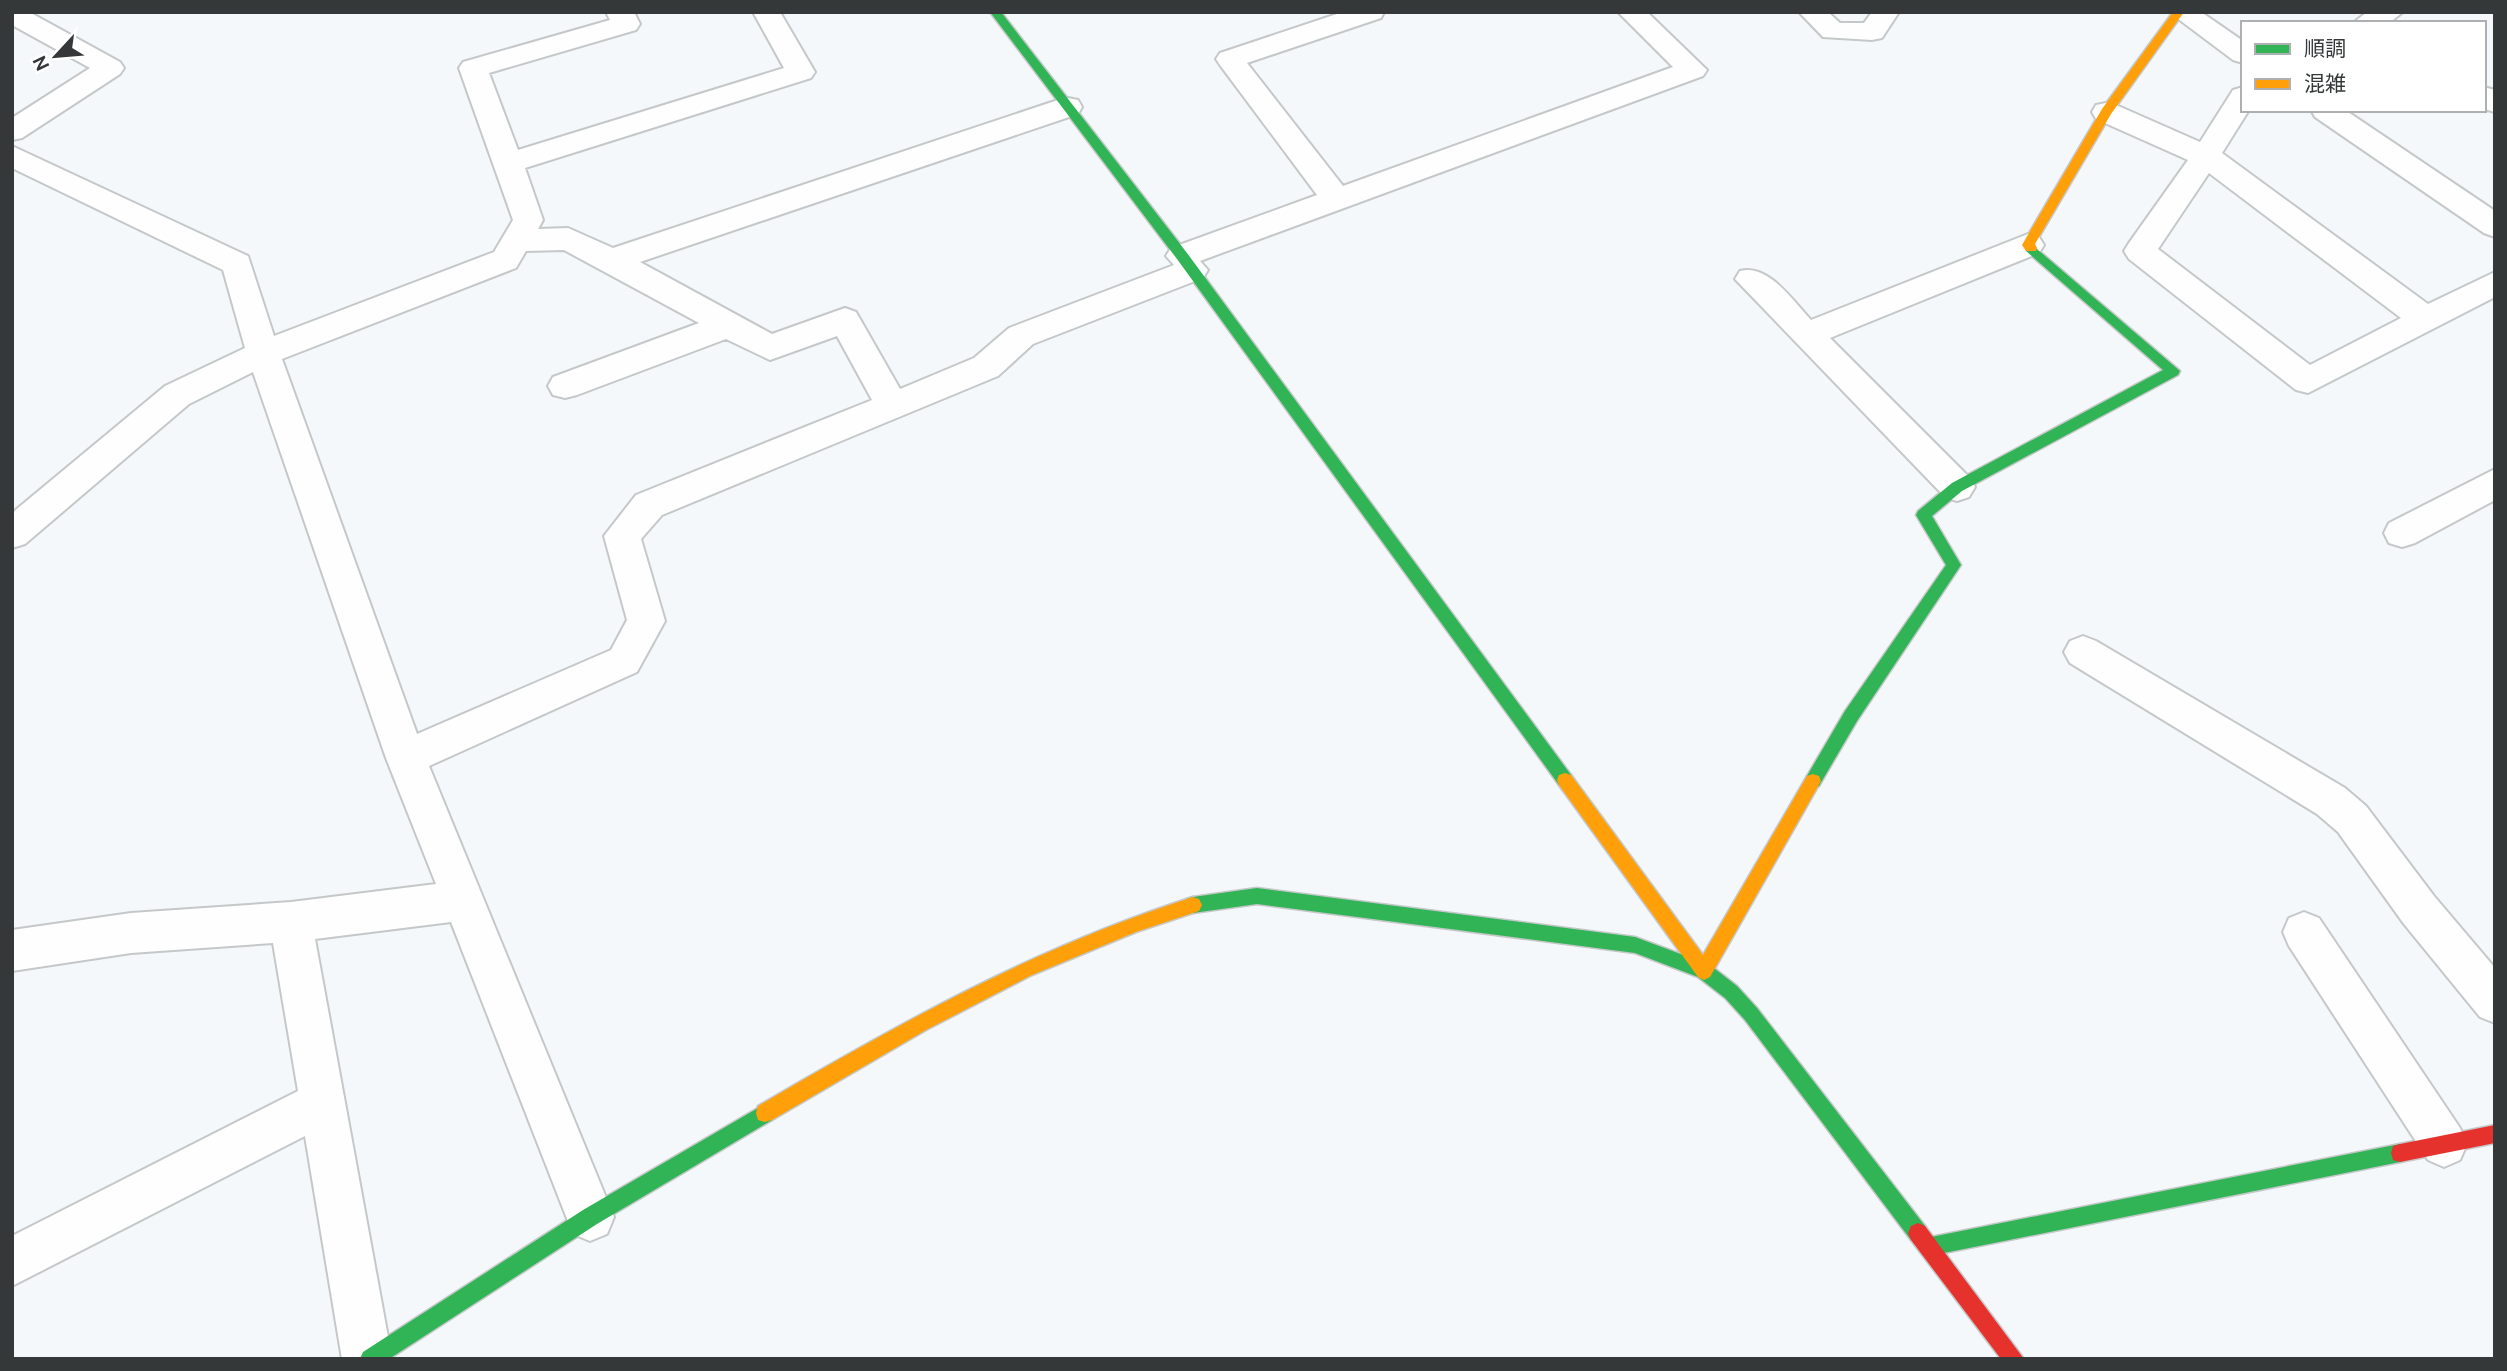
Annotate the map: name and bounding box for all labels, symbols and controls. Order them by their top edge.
north arrow [21,21,91,91]
legend [2241,21,2486,112]
text: 順調 [2304,36,2346,60]
text: N [28,52,54,75]
text: 混雑 [2304,71,2346,95]

